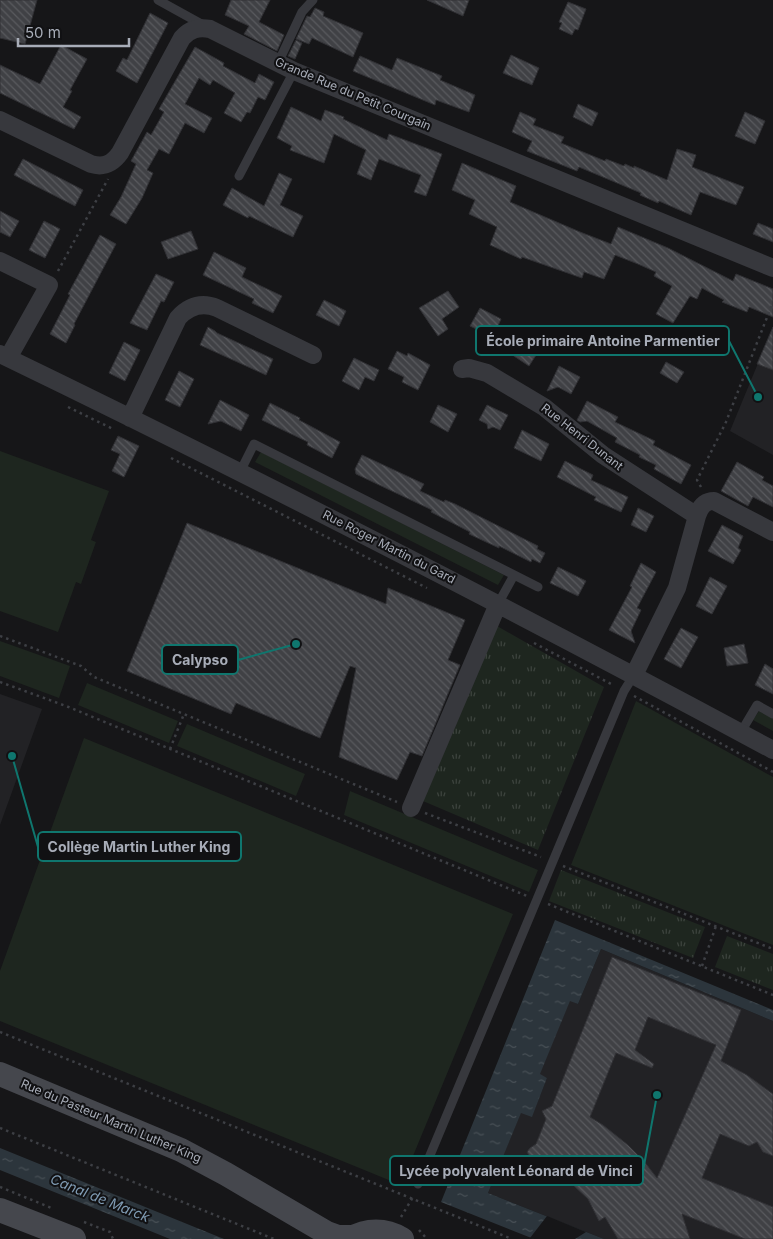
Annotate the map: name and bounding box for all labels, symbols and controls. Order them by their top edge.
scale bar [18,15,129,47]
text: 50 m [25,23,61,42]
street label: Grande Rue du Petit Courgain [273,54,434,133]
callout: École primaire Antoine Parmentier [476,326,729,355]
text: École primaire Antoine Parmentier [486,331,720,349]
street label: Rue Henri Dunant [538,400,626,473]
street label: Rue Roger Martin du Gard [320,507,458,587]
callout: Calypso [162,645,238,674]
text: Calypso [172,651,228,668]
callout: Collège Martin Luther King [38,832,241,861]
text: Collège Martin Luther King [48,838,230,855]
street label: Rue du Pasteur Martin Luther King [19,1076,204,1165]
callout: Lycée polyvalent Léonard de Vinci [390,1156,643,1185]
text: Lycée polyvalent Léonard de Vinci [399,1162,633,1179]
water label: Canal de Marck [48,1170,153,1225]

